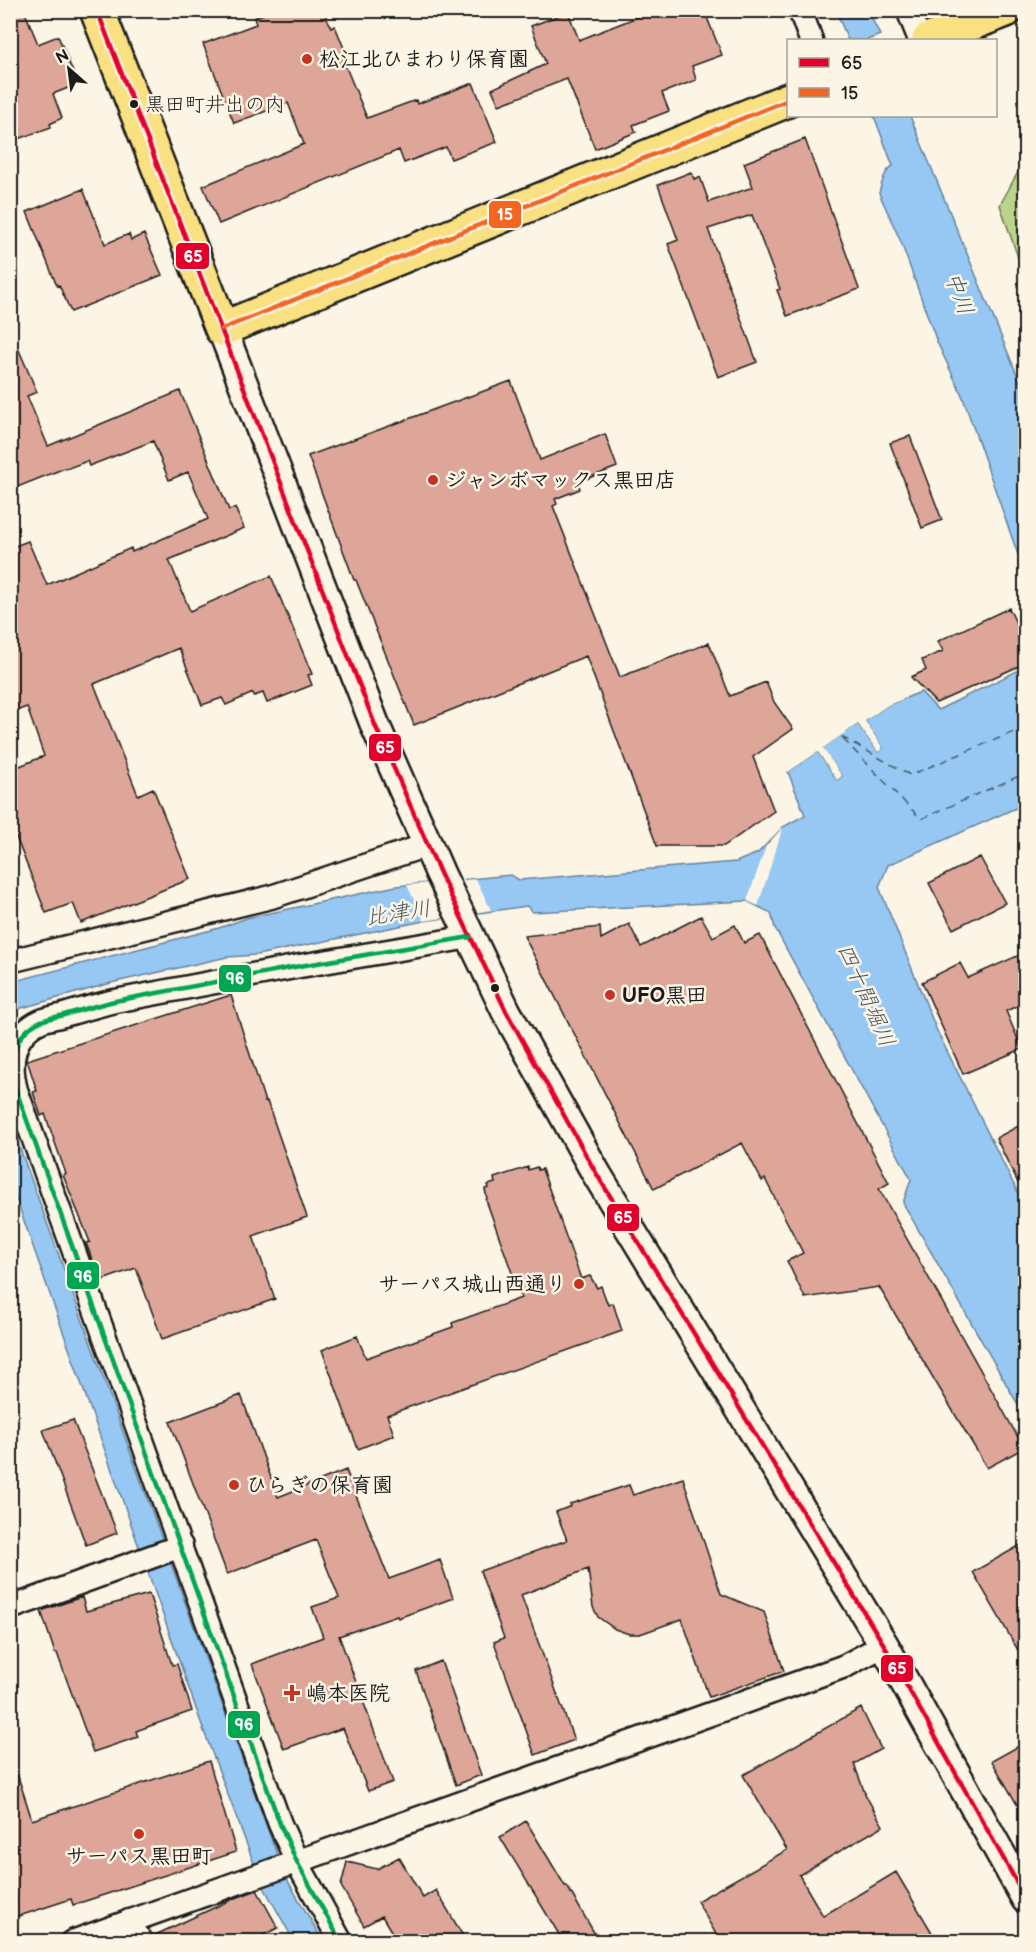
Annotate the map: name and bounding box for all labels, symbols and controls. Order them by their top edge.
north arrow [39,39,99,99]
legend [787,39,997,117]
text: N [53,46,72,68]
place label: 松江北ひまわり保育園 [319,47,529,72]
marker: 松江北ひまわり保育園 [300,52,314,66]
text: 65 [841,53,862,74]
text: 15 [841,83,858,104]
place label: 黒田町井出の内 [145,93,285,117]
marker: 黒田町井出の内 [128,98,140,110]
line badge: 15 [488,200,522,229]
text: 15 [497,206,513,225]
line badge: 65 [175,242,210,270]
text: 65 [184,248,202,267]
water label: 中川 [938,268,979,319]
place label: ジャンボマックス黒田店 [445,468,676,493]
marker: ジャンボマックス黒田店 [426,473,440,487]
line badge: 65 [368,733,402,762]
text: 65 [376,739,394,758]
water label: 比津川 [364,895,433,932]
water label: 四十間堀川 [831,940,900,1051]
line badge: 96 [218,964,252,993]
text: 96 [225,970,245,989]
unlabelled marker [489,982,501,994]
place label: UFO黒田 [622,983,707,1008]
marker: UFO黒田 [603,988,617,1002]
line badge: 65 [606,1203,640,1232]
text: 65 [614,1209,632,1228]
line badge: 96 [66,1261,100,1290]
text: 96 [73,1268,93,1287]
place label: サーパス城山西通り [378,1272,567,1297]
marker: サーパス城山西通り [572,1277,586,1291]
place label: ひらぎの保育園 [246,1473,393,1498]
marker: ひらぎの保育園 [227,1478,241,1492]
line badge: 65 [880,1654,914,1683]
text: 65 [888,1660,906,1679]
place label: 嶋本医院 [306,1681,390,1706]
marker: 嶋本医院 [283,1684,301,1702]
line badge: 96 [227,1710,261,1739]
text: 96 [234,1716,254,1735]
marker: サーパス黒田町 [132,1827,146,1841]
place label: サーパス黒田町 [66,1844,213,1869]

